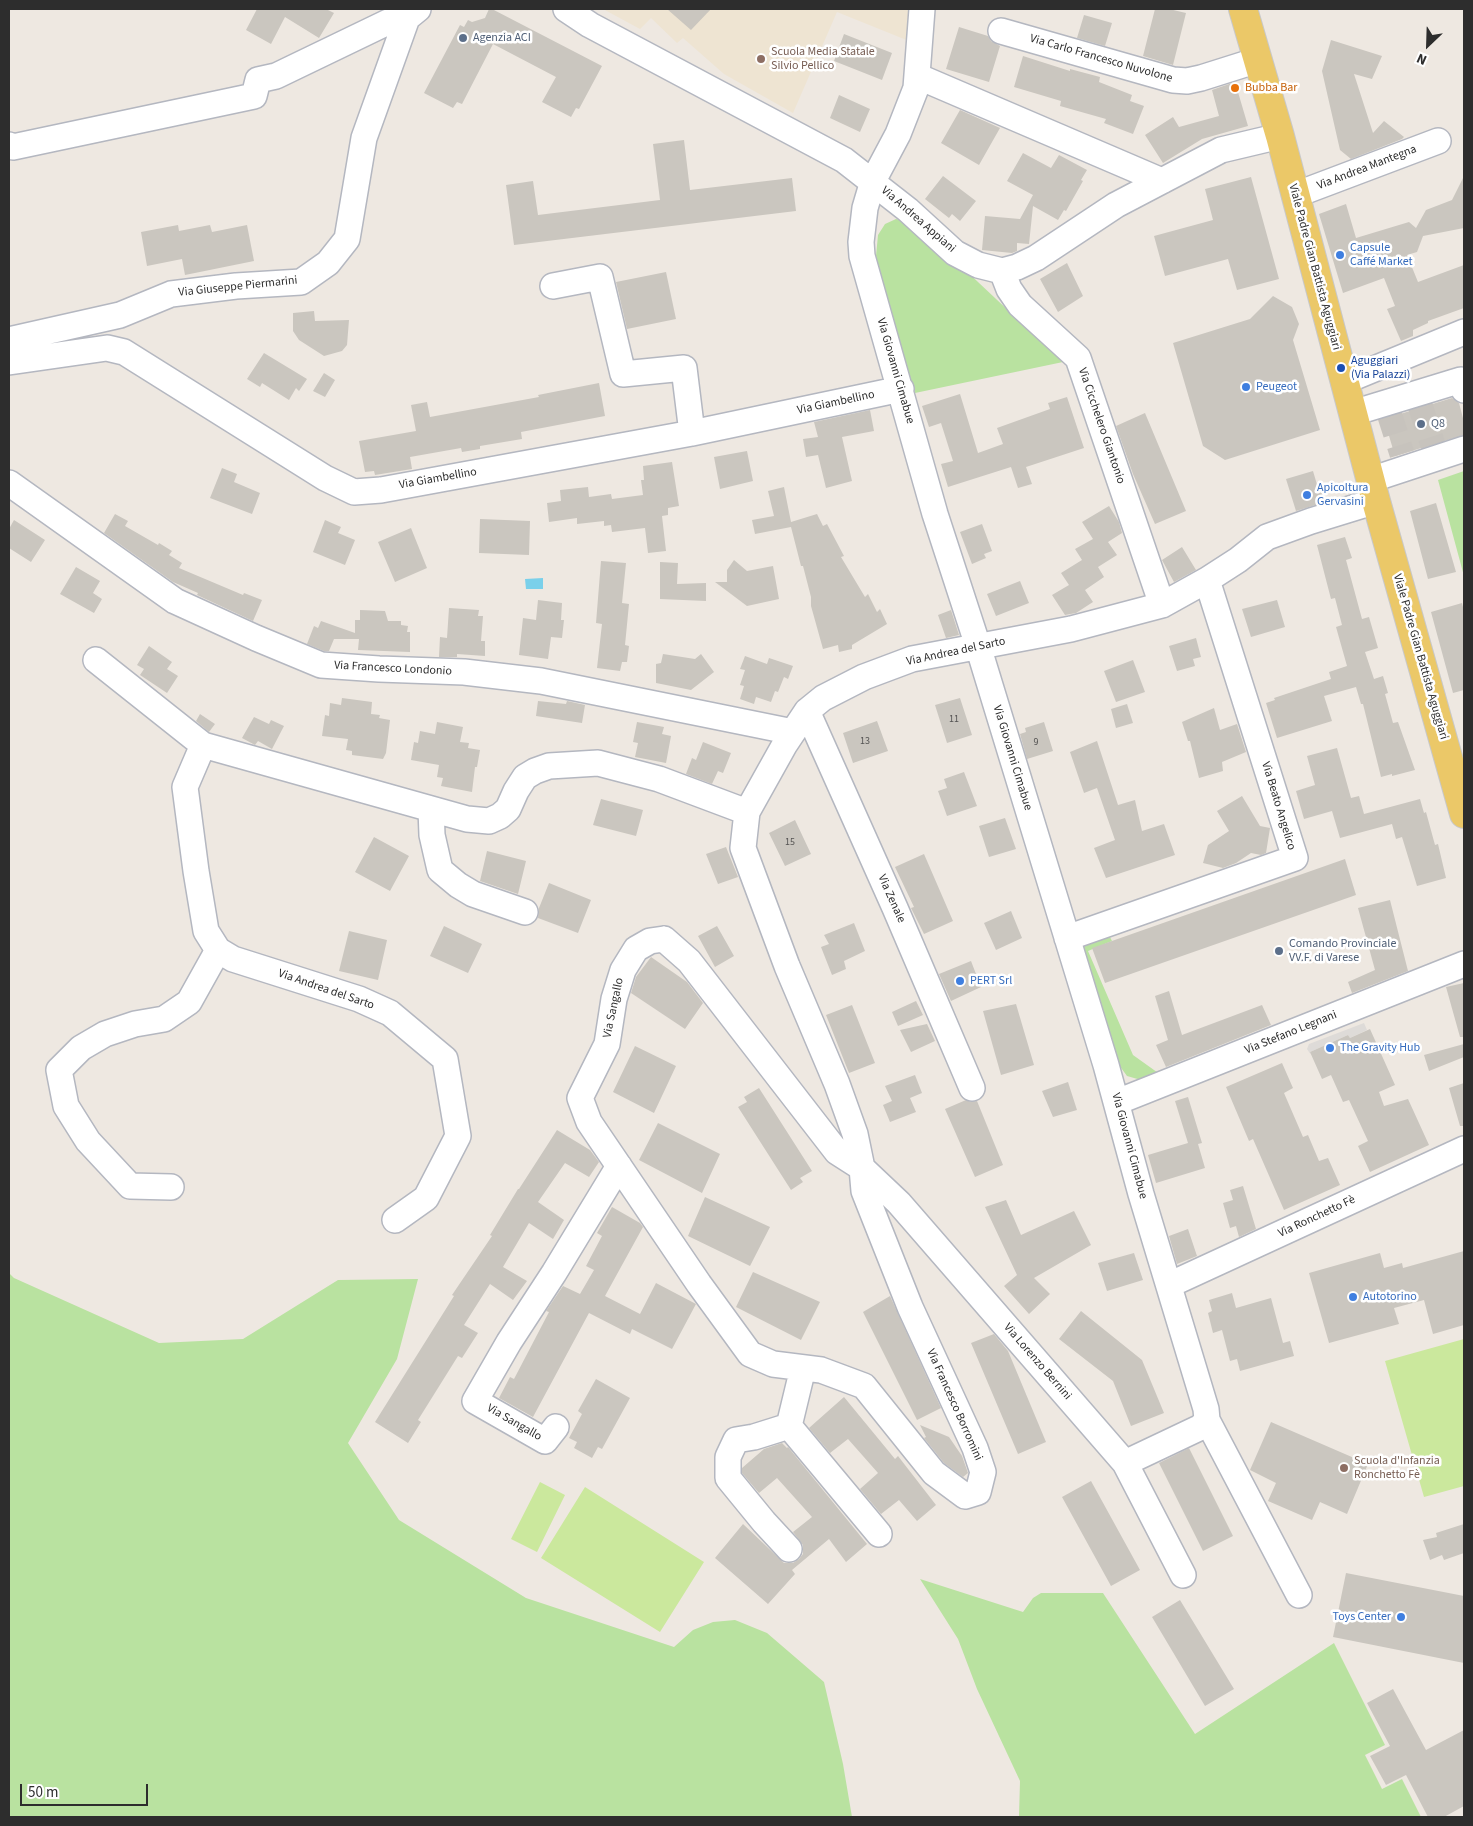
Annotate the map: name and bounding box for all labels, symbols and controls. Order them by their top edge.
north arrow [1403,20,1453,70]
place label: Agenzia ACI [473,31,531,45]
marker: Agenzia ACI [457,32,469,44]
street label: Via Carlo Francesco Nuvolone [1028,32,1174,86]
place label: Scuola Media Statale Silvio Pellico [771,45,875,73]
text: N [1414,48,1430,70]
marker: Scuola Media Statale Silvio Pellico [755,53,767,65]
place label: Bubba Bar [1245,81,1297,95]
marker: Bubba Bar [1229,82,1241,94]
street label: Via Andrea Mantegna [1315,142,1419,194]
street label: Viale Padre Gian Battista Aguggiari [1285,182,1343,352]
street label: Via Andrea Appiani [878,184,958,256]
place label: Capsule Caffé Market [1350,241,1413,269]
marker: Capsule Caffé Market [1334,249,1346,261]
street label: Via Giuseppe Piermarini [178,274,298,300]
street label: Via Giovanni Cimabue [873,317,917,425]
place label: Aguggiari (Via Palazzi) [1351,354,1410,382]
marker: Aguggiari (Via Palazzi) [1335,362,1347,374]
street label: Via Cicchelero Giantonio [1074,366,1128,486]
place label: Peugeot [1256,380,1297,394]
marker: Peugeot [1240,381,1252,393]
street label: Via Giambellino [796,388,876,418]
place label: Q8 [1431,417,1445,431]
marker: Q8 [1415,418,1427,430]
street label: Via Giambellino [398,465,478,493]
place label: Apicoltura Gervasini [1317,481,1368,509]
marker: Apicoltura Gervasini [1301,489,1313,501]
street label: Viale Padre Gian Battista Aguggiari [1389,573,1451,741]
street label: Via Andrea del Sarto [905,634,1007,670]
street label: Via Francesco Londonio [334,659,452,679]
street label: Via Giovanni Cimabue [989,704,1035,812]
house number: 11 [949,714,959,726]
house number: 13 [860,736,870,748]
house number: 9 [1034,737,1038,749]
street label: Via Beato Angelico [1258,760,1298,852]
house number: 15 [785,837,795,849]
street label: Via Zenale [874,873,908,925]
place label: Comando Provinciale VV.F. di Varese [1289,937,1396,965]
marker: Comando Provinciale VV.F. di Varese [1273,945,1285,957]
street label: Via Andrea del Sarto [276,967,376,1013]
place label: PERT Srl [970,974,1012,988]
marker: PERT Srl [954,975,966,987]
street label: Via Sangallo [601,977,627,1039]
street label: Via Stefano Legnani [1243,1008,1339,1058]
place label: The Gravity Hub [1340,1041,1420,1055]
marker: The Gravity Hub [1324,1042,1336,1054]
street label: Via Giovanni Cimabue [1108,1091,1150,1201]
street label: Via Ronchetto Fè [1276,1193,1358,1241]
place label: Autotorino [1363,1290,1417,1304]
marker: Autotorino [1347,1291,1359,1303]
street label: Via Lorenzo Bernini [1000,1321,1074,1403]
street label: Via Francesco Borromini [923,1347,985,1463]
street label: Via Sangallo [484,1401,544,1445]
place label: Scuola d'Infanzia Ronchetto Fè [1354,1454,1440,1482]
marker: Scuola d'Infanzia Ronchetto Fè [1338,1462,1350,1474]
place label: Toys Center [1332,1610,1391,1624]
marker: Toys Center [1395,1611,1407,1623]
scale bar [22,1774,150,1806]
text: 50 m [28,1782,58,1803]

